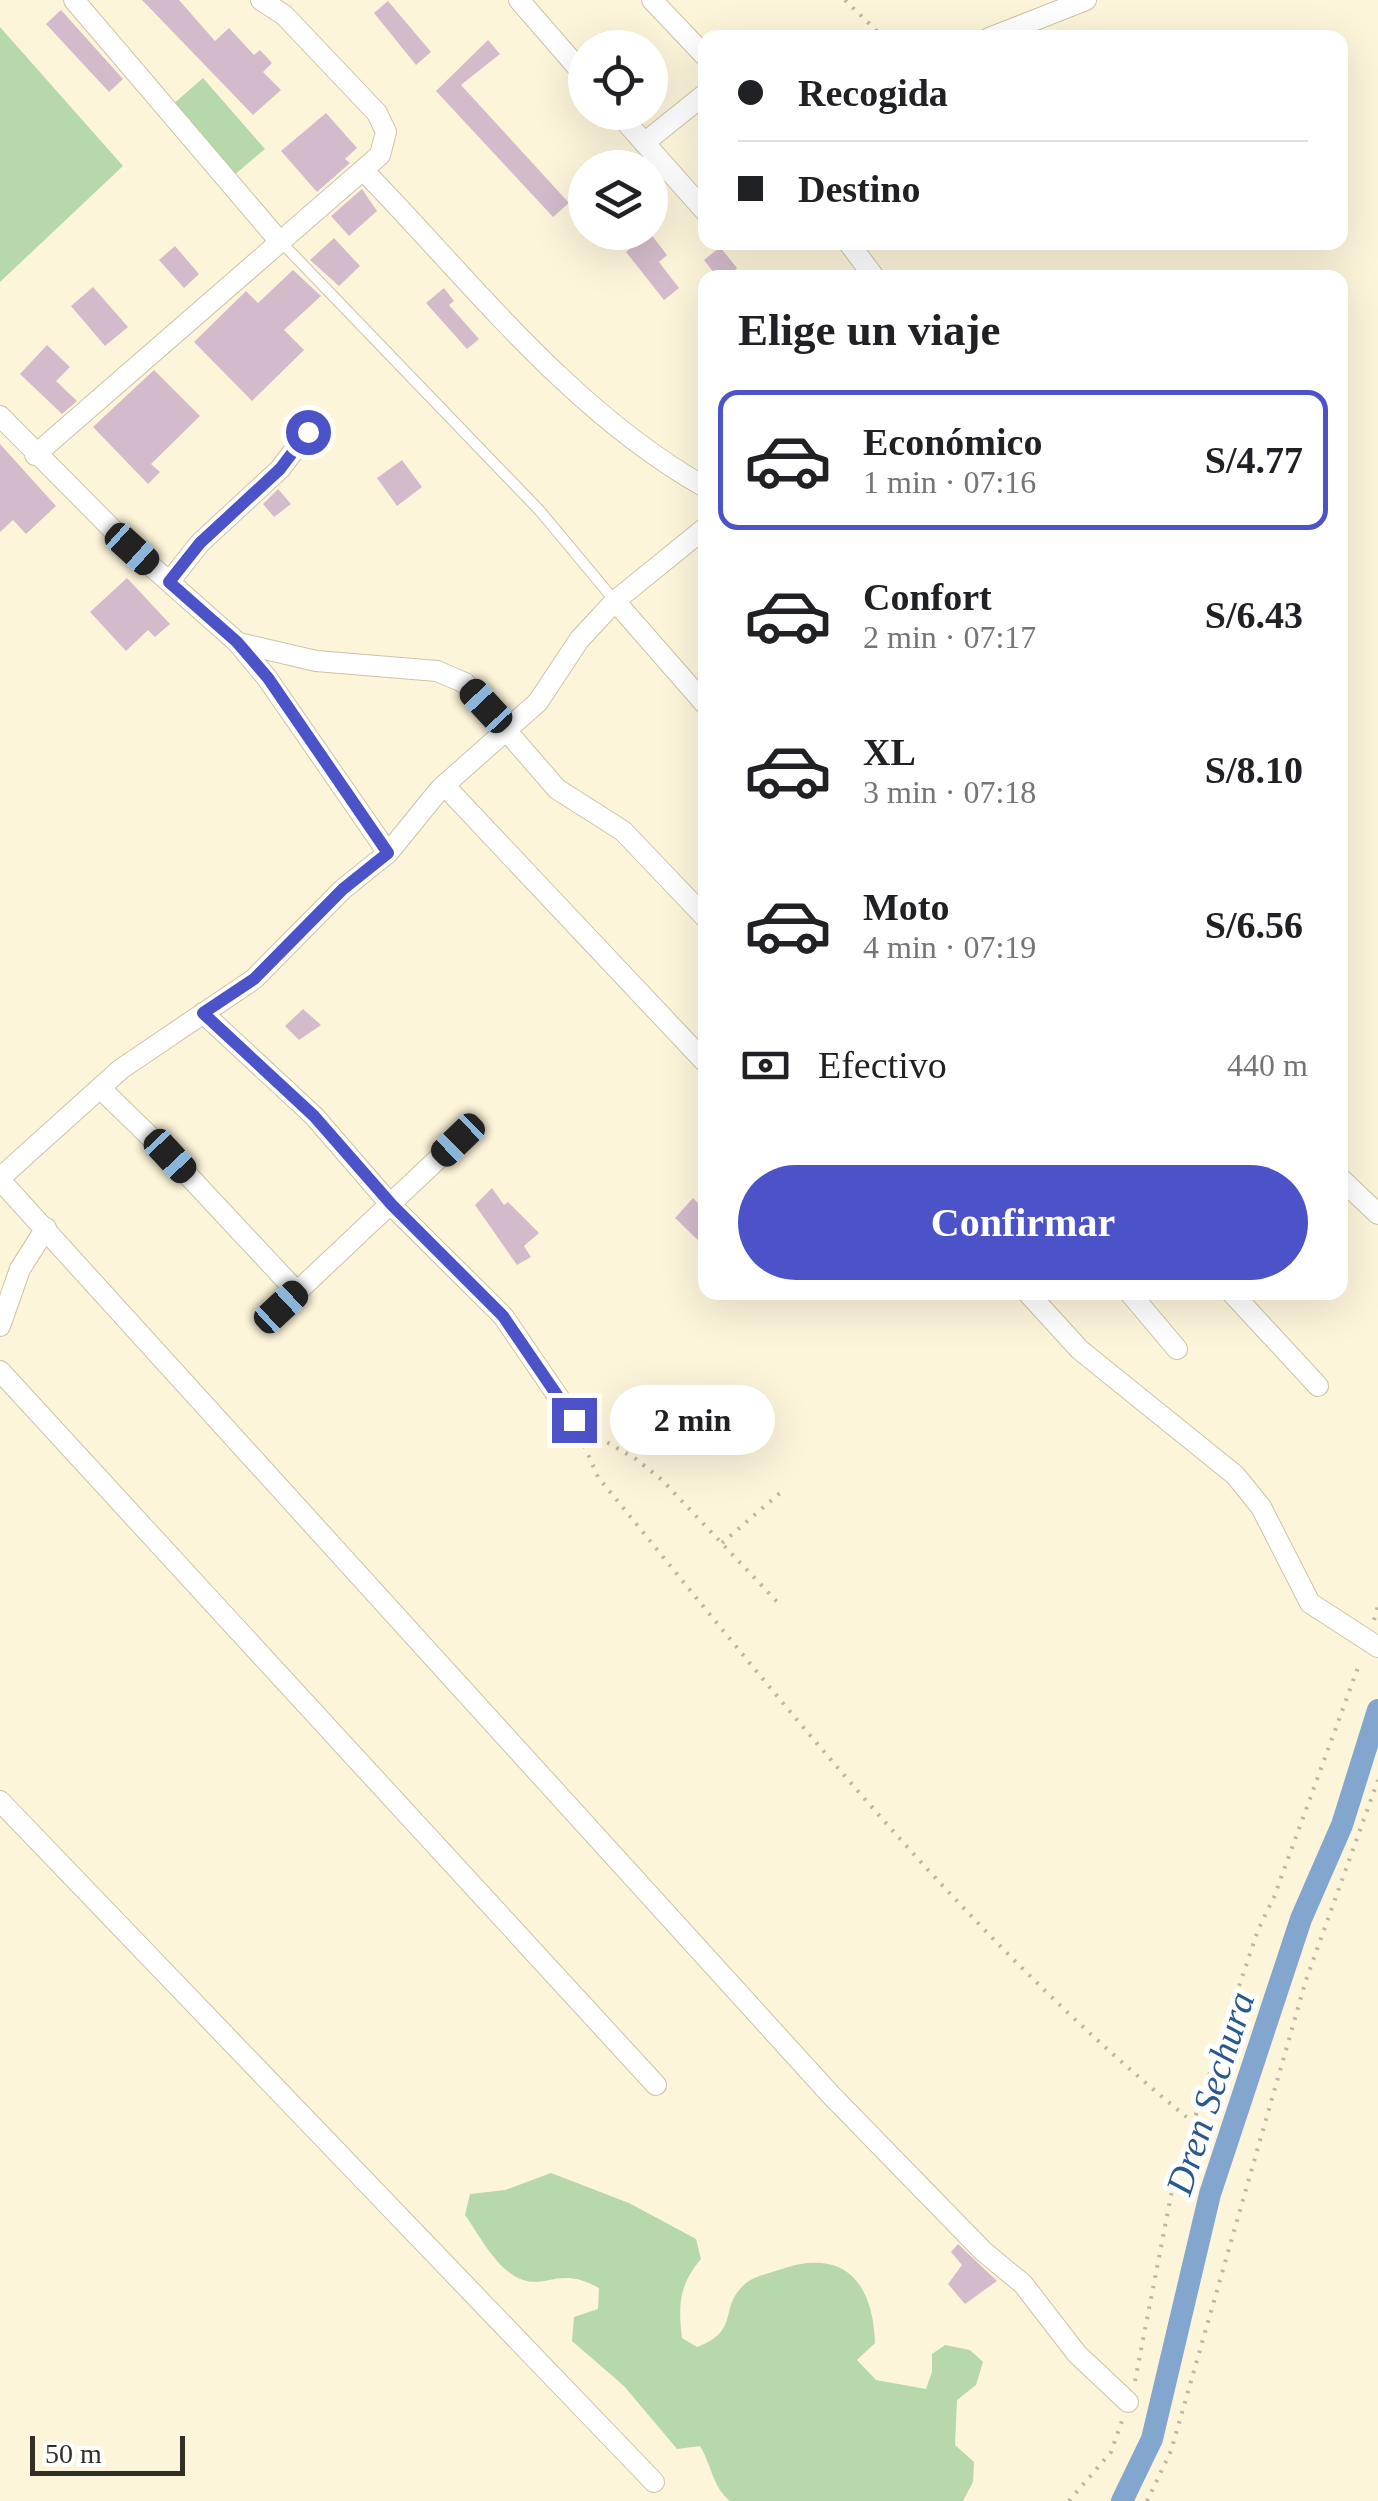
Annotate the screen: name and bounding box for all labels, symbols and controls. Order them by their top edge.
map controls [568,30,668,250]
button: locate [568,30,668,130]
text: Recogida [798,72,948,114]
button: layers [568,150,668,250]
text: Destino [798,168,920,210]
text: Elige un viaje [738,305,1001,355]
route start [286,410,331,455]
icon: car [743,415,833,505]
text: Económico [863,421,1042,463]
text: S/4.77 [1205,439,1303,481]
text: 1 min · 07:16 [863,464,1036,500]
car [100,518,164,580]
icon: car [743,570,833,660]
text: Confort [863,576,992,618]
text: S/6.43 [1205,594,1303,636]
text: 2 min · 07:17 [863,619,1036,655]
car [455,674,517,738]
icon: car [743,725,833,815]
text: XL [863,731,916,773]
text: S/8.10 [1205,749,1303,791]
text: 3 min · 07:18 [863,774,1036,810]
icon: car [743,880,833,970]
text: Moto [863,886,950,928]
text: S/6.56 [1205,904,1303,946]
text: 4 min · 07:19 [863,929,1036,965]
icon: cash [738,1038,793,1093]
text: Efectivo [818,1044,947,1086]
text: 440 m [1227,1047,1308,1083]
car [426,1108,490,1172]
car [139,1124,201,1188]
button: Confirmar [738,1165,1308,1280]
car [249,1276,313,1338]
callout: 2 min [609,1385,774,1455]
route end [552,1398,597,1443]
text: 2 min [654,1402,731,1438]
water label: Dren Sechura [1157,1986,1263,2201]
scale bar [30,2431,185,2476]
text: 50 m [45,2438,102,2469]

